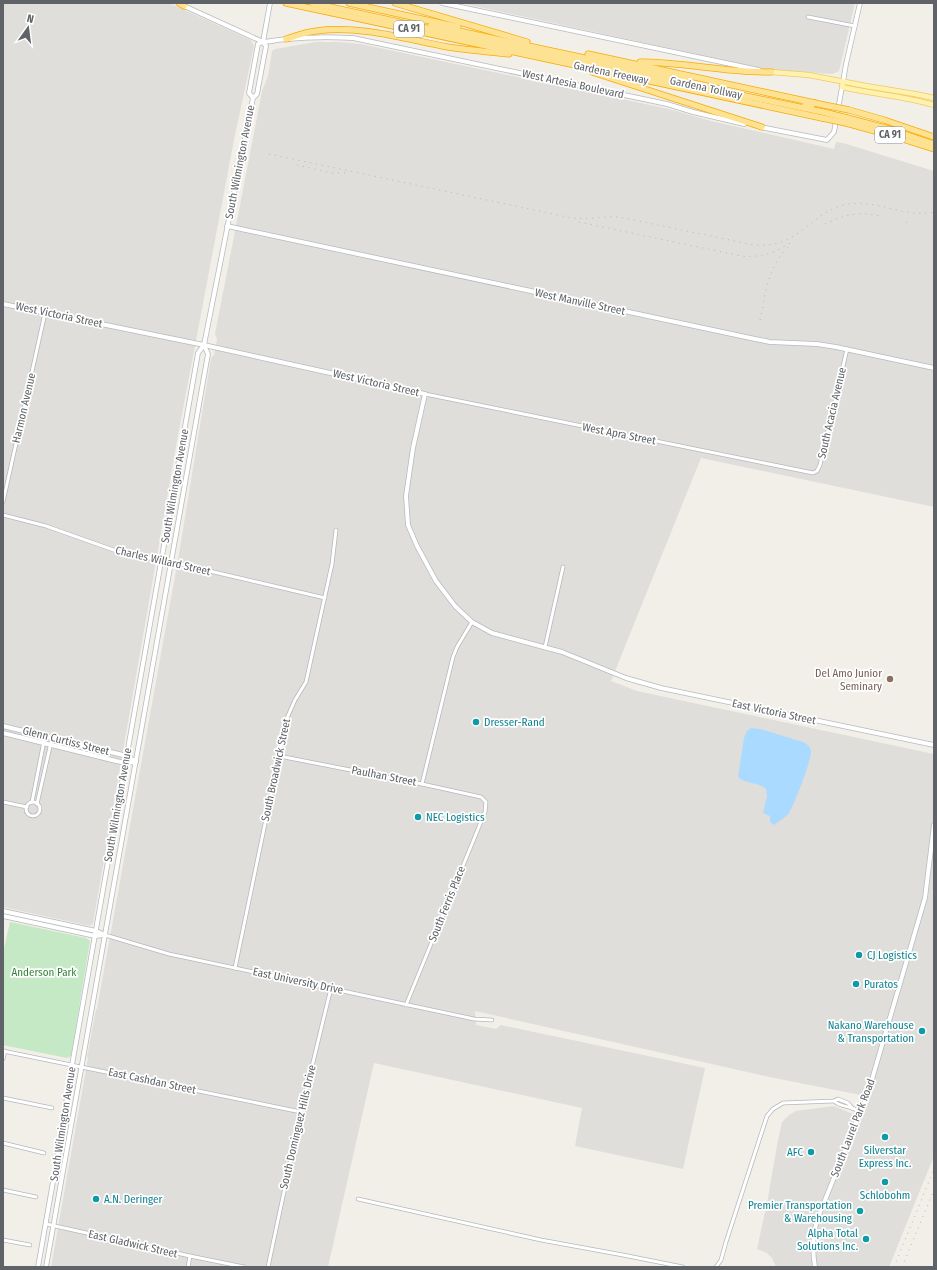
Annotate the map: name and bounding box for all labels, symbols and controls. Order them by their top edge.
north arrow [8,8,48,48]
text: N [26,12,35,26]
road number: CA 91 [394,21,424,37]
street label: Gardena Freeway [572,59,650,87]
street label: West Artesia Boulevard [521,67,625,101]
street label: Gardena Tollway [669,74,743,102]
street label: South Wilmington Avenue [223,104,257,220]
road number: CA 91 [875,127,905,143]
street label: West Manville Street [534,286,627,318]
street label: West Victoria Street [14,299,104,331]
street label: South Acacia Avenue [815,366,849,460]
street label: West Victoria Street [331,367,421,399]
street label: Harmon Avenue [10,372,38,444]
street label: West Apra Street [581,421,657,448]
street label: South Wilmington Avenue [159,428,191,544]
street label: Charles Willard Street [114,544,212,578]
place label: Del Amo Junior Seminary [815,667,882,693]
marker: Del Amo Junior Seminary [885,674,895,684]
street label: East Victoria Street [731,697,817,727]
place label: Dresser-Rand [484,716,545,729]
street label: South Broadwick Street [259,717,293,823]
marker: Dresser-Rand [471,717,481,727]
street label: Glenn Curtiss Street [21,724,111,758]
street label: South Wilmington Avenue [102,747,134,863]
street label: Paulhan Street [350,763,418,789]
place label: NEC Logistics [426,811,485,824]
marker: NEC Logistics [413,812,423,822]
street label: South Ferris Place [426,864,468,944]
place label: CJ Logistics [867,949,917,962]
marker: CJ Logistics [854,950,864,960]
street label: East University Drive [252,965,344,997]
park label: Anderson Park [12,966,77,979]
place label: Puratos [864,978,898,991]
marker: Puratos [851,979,861,989]
place label: Nakano Warehouse & Transportation [828,1019,914,1045]
marker: Nakano Warehouse & Transportation [917,1026,927,1036]
street label: South Dominguez Hills Drive [277,1064,319,1190]
street label: East Cashdan Street [107,1065,197,1097]
street label: South Wilmington Avenue [48,1066,78,1182]
street label: South Laurel Park Road [828,1077,878,1179]
marker: Silverstar Express Inc. [880,1132,890,1142]
place label: Silverstar Express Inc. [859,1144,911,1170]
place label: AFC [787,1146,803,1159]
marker: AFC [806,1147,816,1157]
marker: Schlobohm [880,1177,890,1187]
place label: Schlobohm [860,1189,910,1202]
place label: A.N. Deringer [104,1193,162,1206]
marker: A.N. Deringer [91,1194,101,1204]
place label: Premier Transportation & Warehousing [748,1199,853,1225]
marker: Premier Transportation & Warehousing [855,1206,865,1216]
street label: East Gladwick Street [87,1227,179,1261]
place label: Alpha Total Solutions Inc. [797,1227,858,1253]
marker: Alpha Total Solutions Inc. [861,1234,871,1244]

